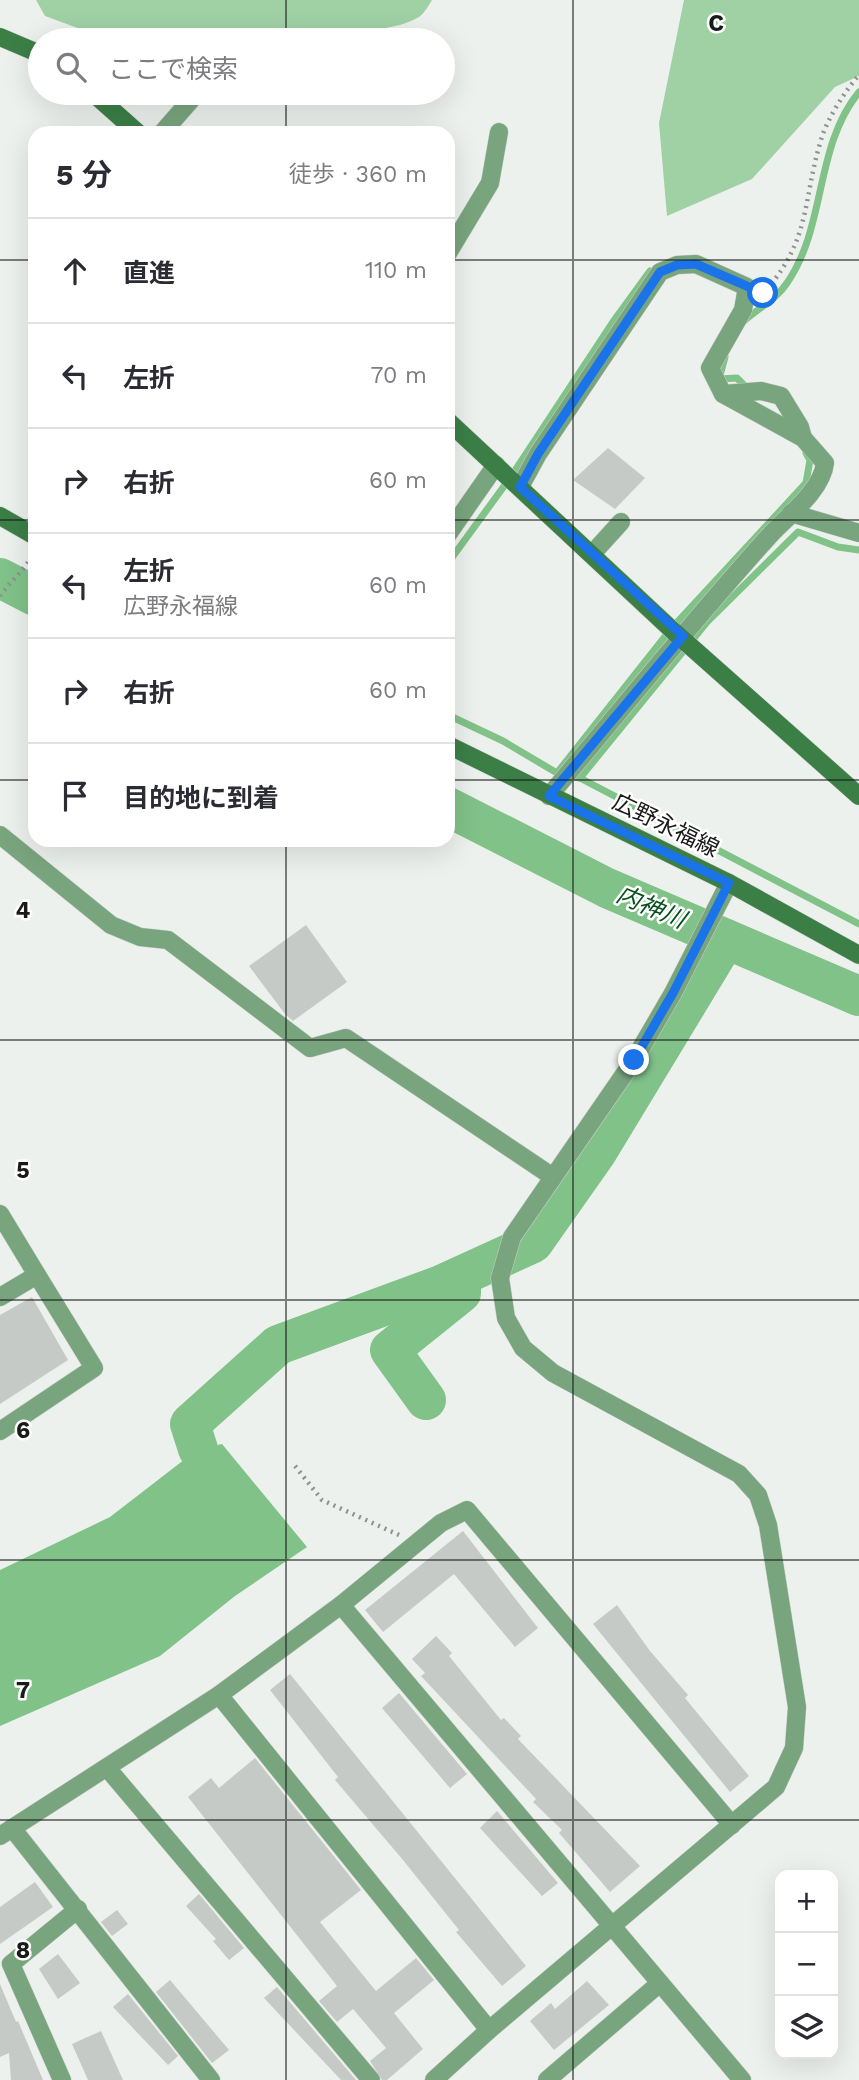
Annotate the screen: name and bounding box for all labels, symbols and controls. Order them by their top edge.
text: C [708,10,724,37]
search box [28,28,455,105]
icon: search [52,48,90,86]
text: ここで検索 [108,54,238,84]
text: 5 分 [56,157,112,192]
text: 徒歩 · 360 m [289,161,427,188]
icon: ahead [56,252,94,290]
text: 110 m [365,257,427,284]
text: 直進 [123,258,175,288]
route start [747,277,778,308]
icon: left [56,357,94,395]
text: 70 m [370,362,427,389]
text: 左折 [123,363,175,393]
icon: right [56,462,94,500]
text: 60 m [369,467,427,494]
text: 右折 [123,468,175,498]
text: 左折 [123,556,175,586]
icon: left [56,567,94,605]
text: 60 m [369,572,427,599]
text: 広野永福線 [123,593,238,620]
icon: right [56,672,94,710]
text: 60 m [369,677,427,704]
text: 右折 [123,678,175,708]
icon: arrive [56,777,94,815]
text: 目的地に到着 [123,783,279,813]
street label: 広野永福線 [608,788,723,863]
water label: 内神川 [612,880,692,935]
text: 4 [16,897,31,924]
route end [618,1044,649,1075]
text: 5 [16,1157,30,1184]
text: 6 [16,1417,30,1444]
text: 7 [16,1677,30,1704]
map controls [775,1870,838,2059]
button: + [775,1870,838,1933]
button: − [775,1933,838,1996]
text: 8 [16,1937,30,1964]
button: layers [775,1996,838,2059]

